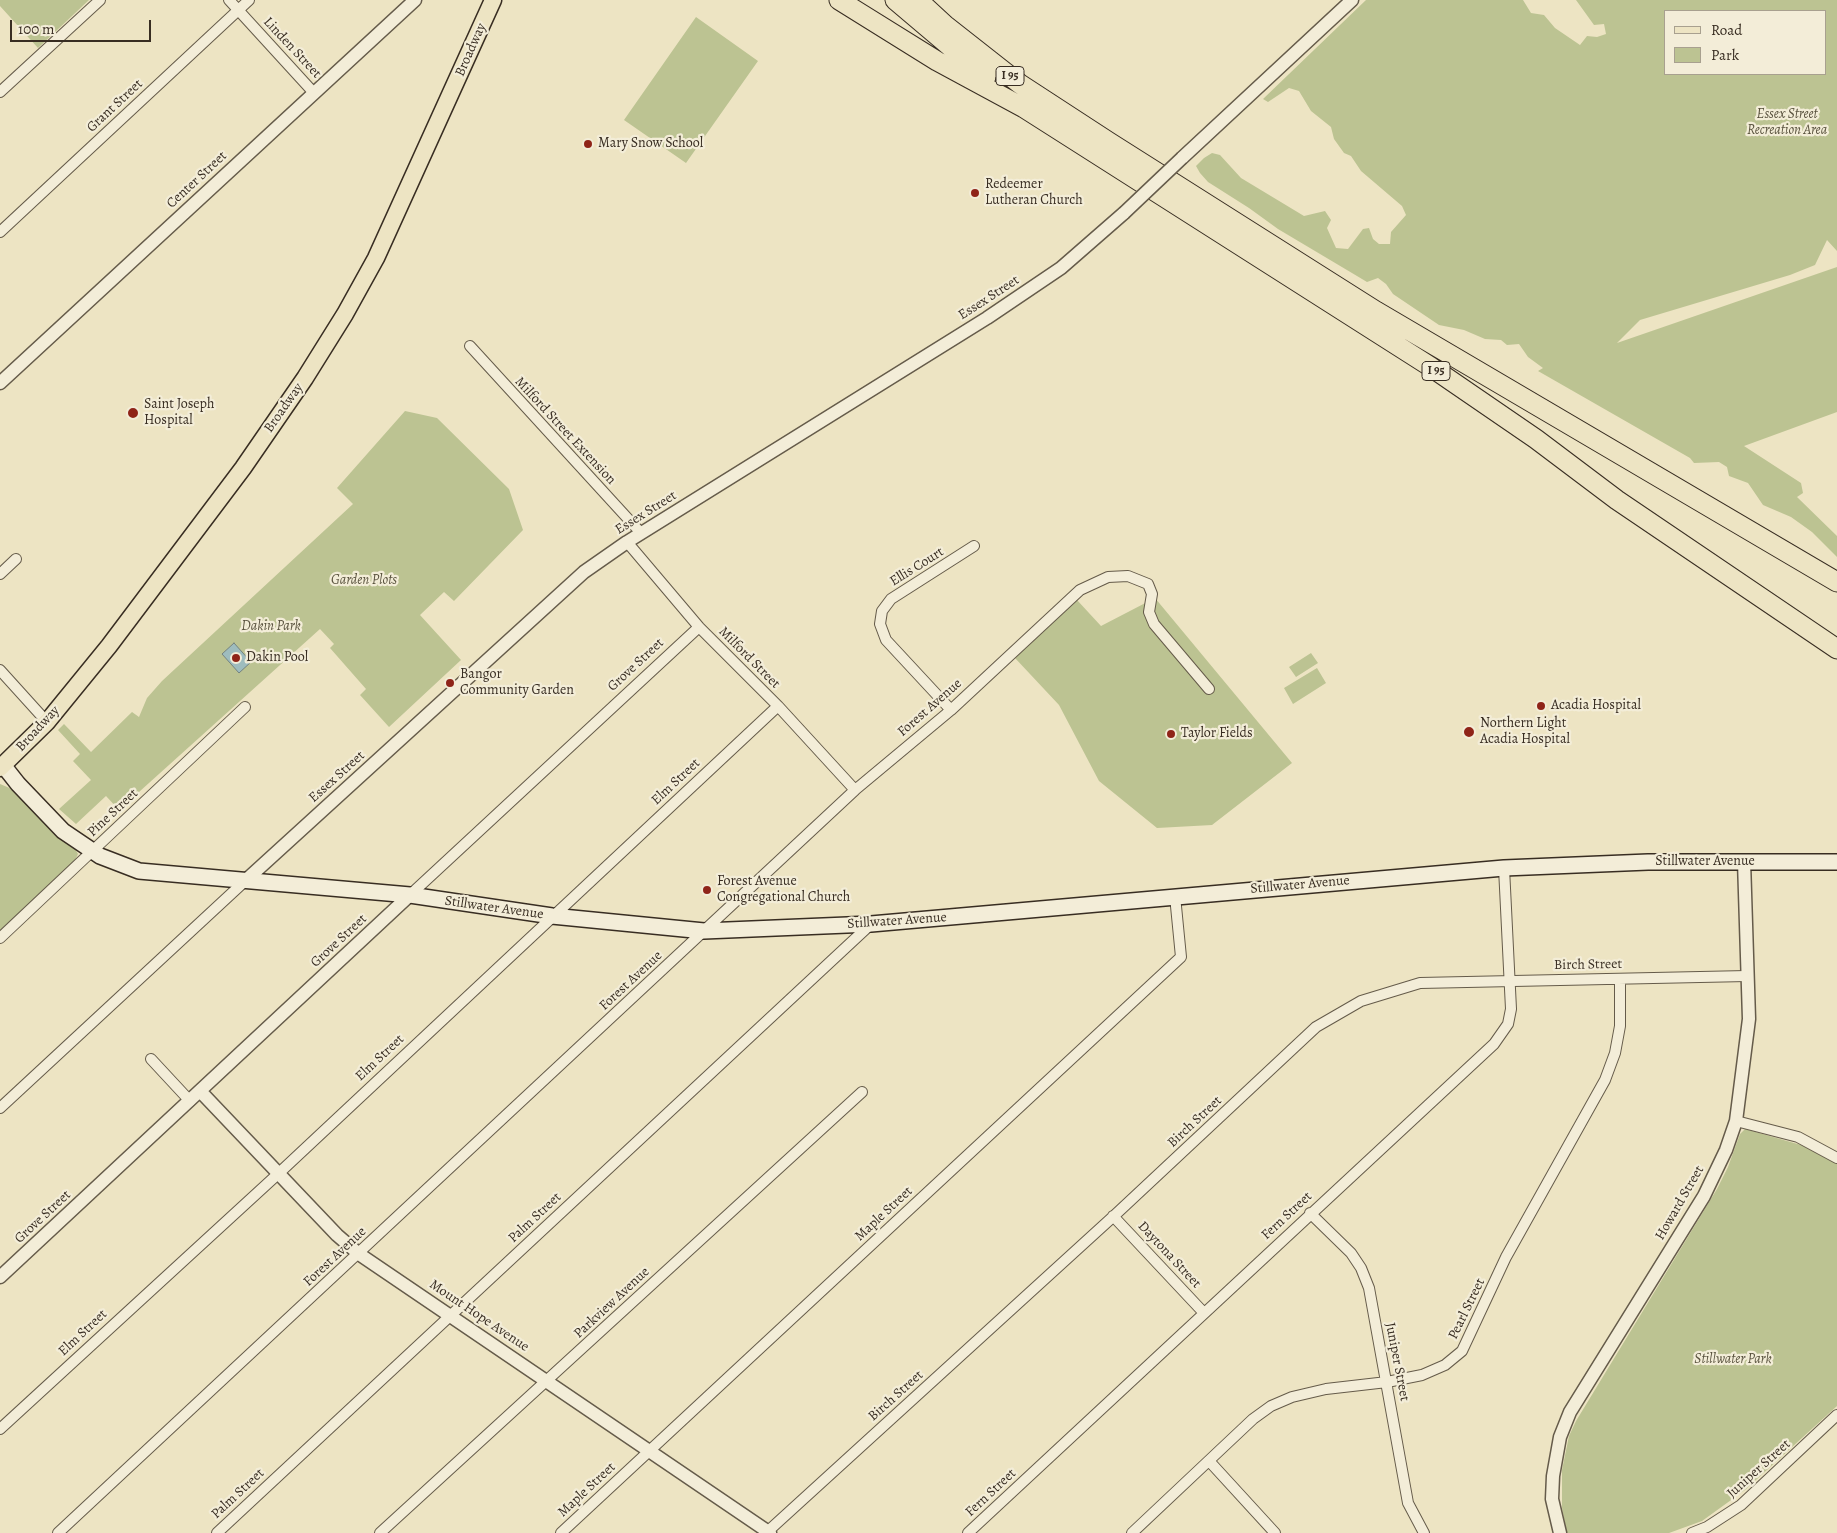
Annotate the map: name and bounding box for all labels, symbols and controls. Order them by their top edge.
scale bar [12,10,154,42]
legend [1664,10,1827,75]
street label: Linden Street [259,14,325,82]
text: 100 m [18,19,55,39]
text: Road [1711,20,1742,40]
street label: Broadway [452,21,490,79]
text: Park [1711,45,1739,65]
road number: I 95 [996,66,1024,85]
street label: Grant Street [84,76,146,136]
park label: Essex Street Recreation Area [1747,107,1827,140]
place label: Mary Snow School [598,136,703,152]
marker: Mary Snow School [582,138,594,150]
street label: Center Street [164,148,230,212]
place label: Redeemer Lutheran Church [985,177,1083,210]
marker: Redeemer Lutheran Church [969,187,981,199]
street label: Essex Street [955,272,1023,324]
road number: I 95 [1422,362,1450,381]
street label: Milford Street Extension [511,374,619,488]
street label: Broadway [261,380,307,436]
place label: Saint Joseph Hospital [144,397,214,430]
marker: Saint Joseph Hospital [126,406,140,420]
street label: Essex Street [612,487,680,539]
street label: Ellis Court [887,544,947,590]
park label: Garden Plots [331,573,397,589]
park label: Dakin Park [241,619,301,635]
street label: Milford Street [715,624,783,692]
street label: Grove Street [604,635,668,695]
place label: Dakin Pool [246,650,308,666]
marker: Dakin Pool [230,652,242,664]
place label: Bangor Community Garden [460,667,574,700]
street label: Forest Avenue [894,676,966,740]
marker: Bangor Community Garden [444,677,456,689]
place label: Acadia Hospital [1551,698,1641,714]
marker: Acadia Hospital [1535,700,1547,712]
street label: Broadway [13,703,63,755]
place label: Northern Light Acadia Hospital [1480,716,1570,749]
marker: Northern Light Acadia Hospital [1462,725,1476,739]
place label: Taylor Fields [1181,726,1253,742]
marker: Taylor Fields [1165,728,1177,740]
street label: Essex Street [306,748,368,806]
street label: Elm Street [648,755,704,809]
street label: Pine Street [84,785,142,841]
street label: Stillwater Avenue [1655,854,1755,870]
street label: Stillwater Avenue [1250,872,1350,898]
place label: Forest Avenue Congregational Church [717,874,850,906]
marker: Forest Avenue Congregational Church [701,884,713,896]
street label: Stillwater Avenue [443,893,545,923]
street label: Stillwater Avenue [847,909,947,933]
street label: Grove Street [307,911,371,971]
street label: Forest Avenue [596,948,666,1014]
street label: Birch Street [1554,956,1622,974]
street label: Elm Street [352,1031,408,1085]
street label: Birch Street [1164,1093,1226,1151]
street label: Howard Street [1652,1163,1708,1243]
street label: Maple Street [852,1183,916,1245]
street label: Grove Street [11,1187,75,1247]
street label: Fern Street [1258,1188,1316,1244]
street label: Palm Street [505,1189,565,1247]
street label: Daytona Street [1134,1218,1204,1292]
street label: Forest Avenue [300,1224,370,1290]
street label: Parkview Avenue [571,1264,653,1342]
street label: Mount Hope Avenue [426,1276,532,1356]
street label: Pearl Street [1445,1276,1489,1342]
street label: Elm Street [55,1306,111,1360]
street label: Juniper Street [1381,1321,1413,1403]
park label: Stillwater Park [1694,1352,1772,1368]
street label: Birch Street [865,1367,927,1425]
street label: Juniper Street [1724,1436,1794,1502]
street label: Maple Street [555,1459,619,1521]
street label: Palm Street [208,1465,268,1523]
street label: Fern Street [962,1465,1020,1521]

